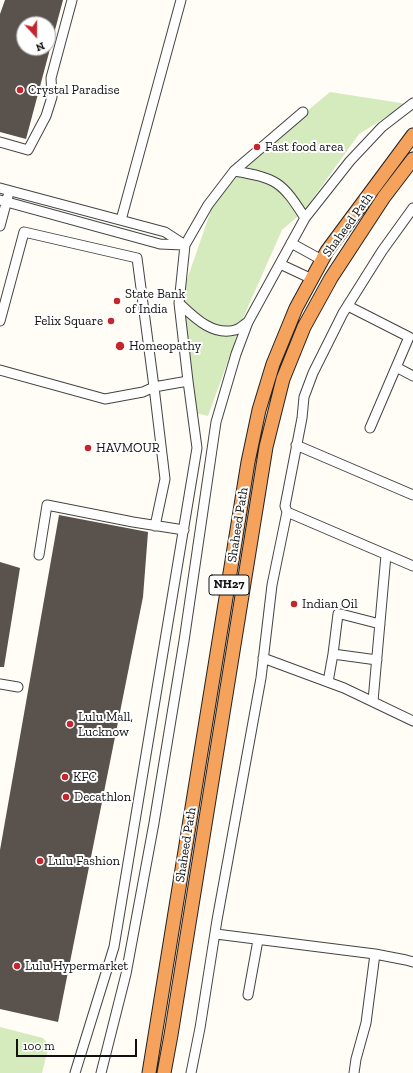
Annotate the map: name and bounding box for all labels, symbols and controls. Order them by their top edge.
north arrow [16,16,56,56]
text: N [34,39,46,54]
place label: Crystal Paradise [28,82,120,98]
marker: Crystal Paradise [15,85,25,95]
place label: Fast food area [265,139,343,155]
marker: Fast food area [252,142,262,152]
street label: Shaheed Path [319,190,377,260]
place label: State Bank of India [125,286,185,317]
marker: State Bank of India [112,296,122,306]
place label: Felix Square [34,313,103,329]
marker: Felix Square [106,316,116,326]
place label: Homeopathy [129,338,201,354]
marker: Homeopathy [114,340,126,352]
place label: HAVMOUR [96,440,160,456]
marker: HAVMOUR [83,443,93,453]
street label: Shaheed Path [224,486,252,564]
road number: NH27 [209,575,249,595]
place label: Indian Oil [302,596,358,612]
marker: Indian Oil [289,599,299,609]
place label: Lulu Mall, Lucknow [78,709,133,740]
marker: Lulu Mall, Lucknow [65,719,75,729]
place label: KFC [73,769,97,785]
marker: KFC [60,772,70,782]
place label: Decathlon [74,789,131,805]
marker: Decathlon [61,792,71,802]
street label: Shaheed Path [172,806,200,884]
place label: Lulu Fashion [48,853,120,869]
marker: Lulu Fashion [35,856,45,866]
place label: Lulu Hypermarket [25,958,128,974]
marker: Lulu Hypermarket [12,961,22,971]
scale bar [18,1031,139,1057]
text: 100 m [23,1039,55,1053]

